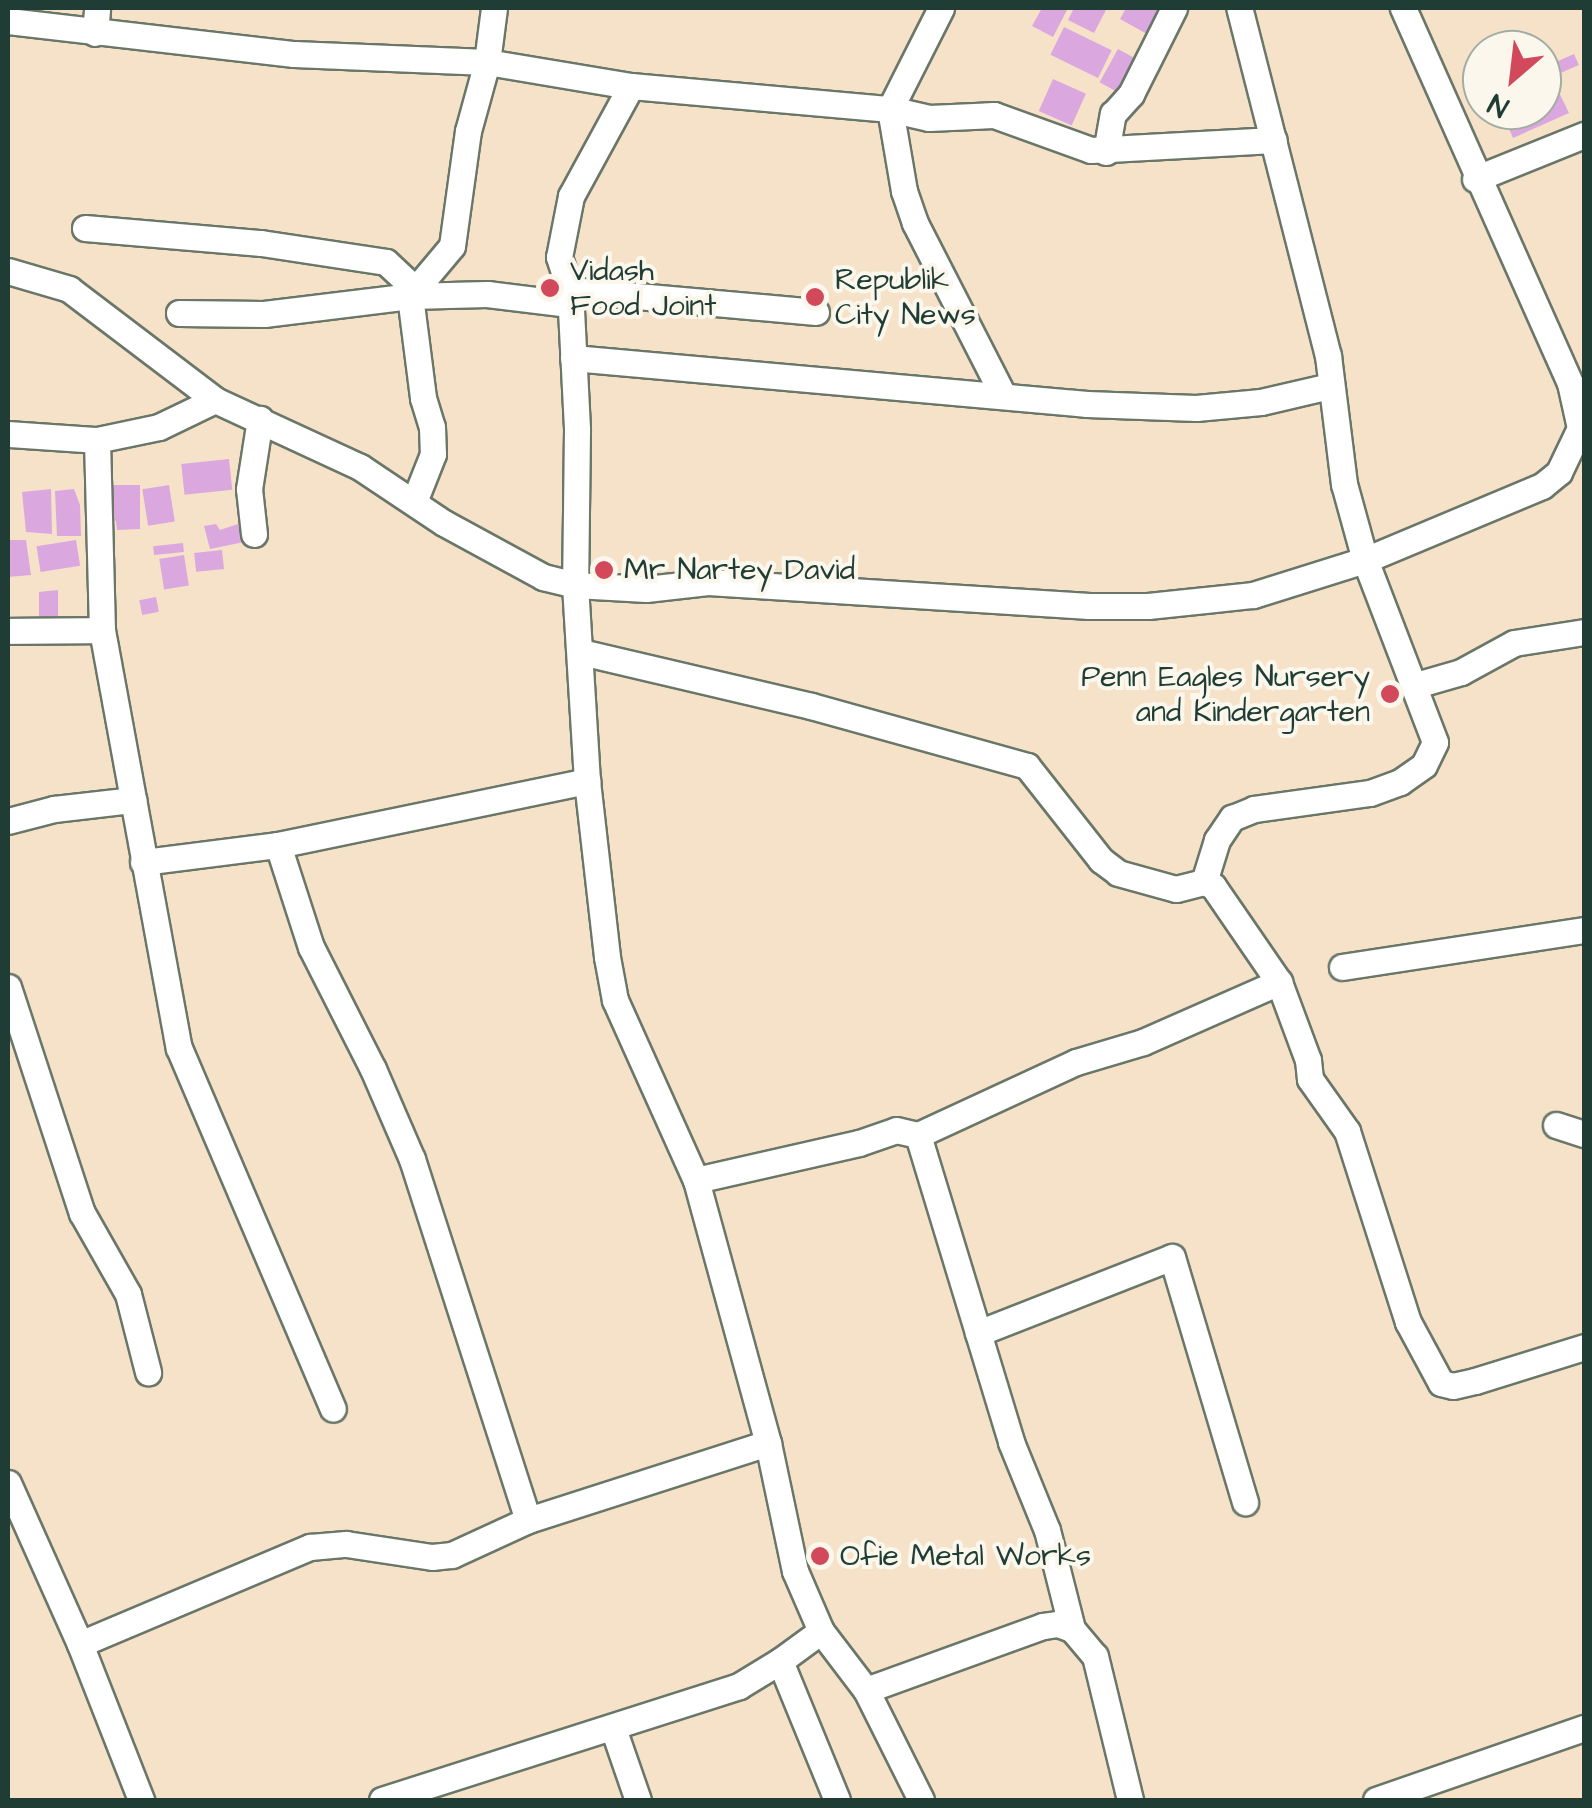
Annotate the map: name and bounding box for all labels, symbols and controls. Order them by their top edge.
north arrow [1462,30,1562,130]
text: N [1482,84,1516,127]
place label: Vidash Food Joint [570,253,716,324]
place label: Republik City News [835,262,976,332]
marker: Vidash Food Joint [539,277,561,299]
marker: Republik City News [804,286,826,308]
place label: Mr Nartey David [624,552,855,588]
marker: Mr Nartey David [593,559,615,581]
place label: Penn Eagles Nursery and Kindergarten [1081,659,1370,730]
marker: Penn Eagles Nursery and Kindergarten [1379,683,1401,705]
place label: Ofie Metal Works [840,1538,1091,1574]
marker: Ofie Metal Works [809,1545,831,1567]

